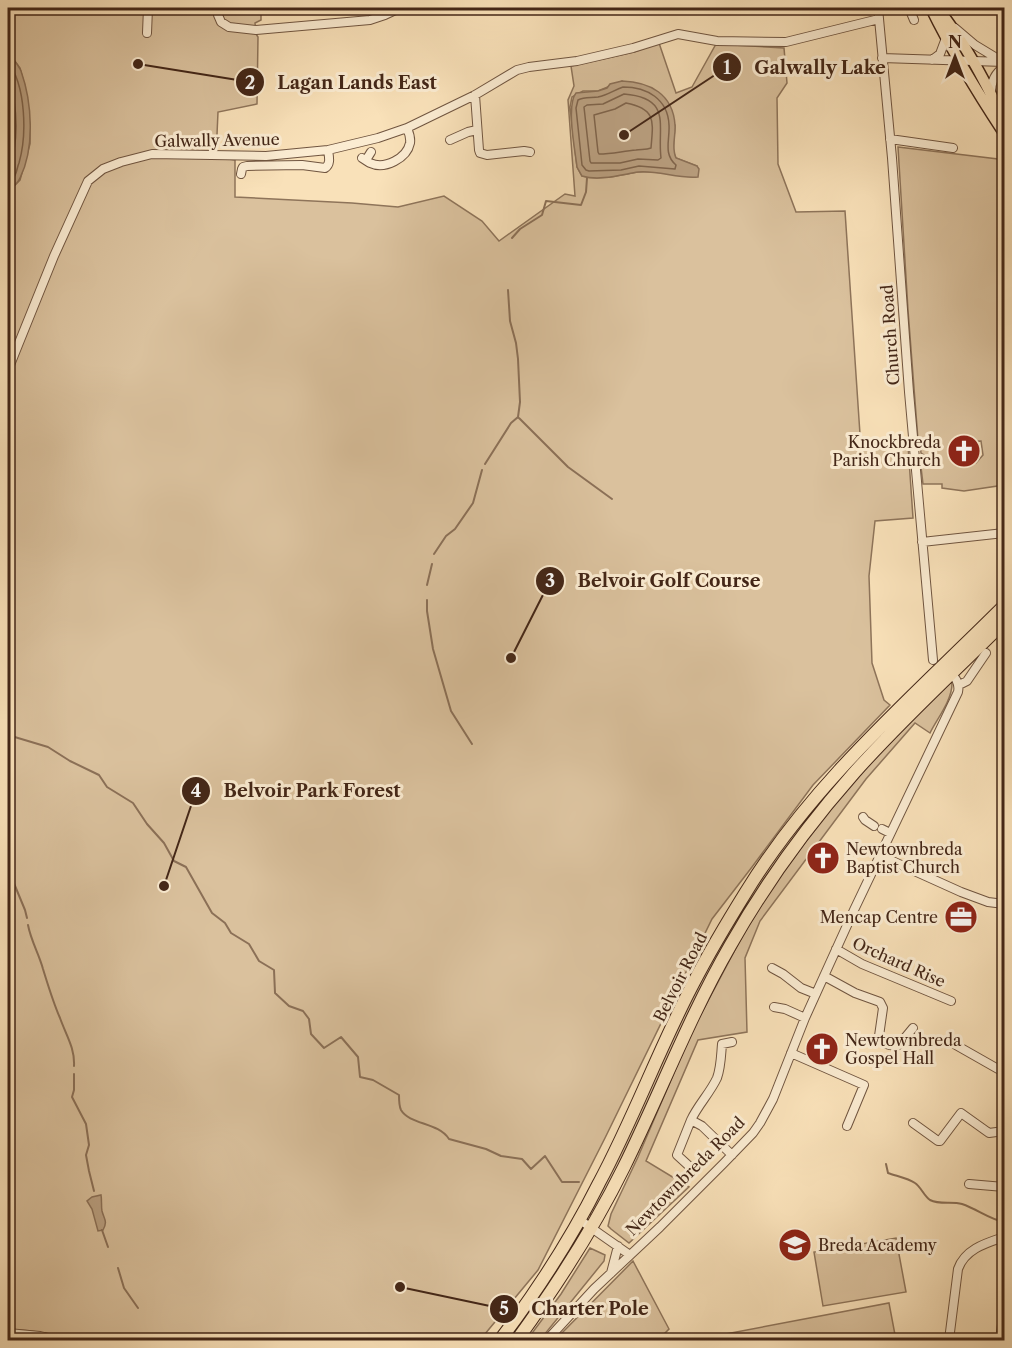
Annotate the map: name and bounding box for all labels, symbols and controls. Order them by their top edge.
north arrow [925,27,985,87]
text: N [948,32,962,52]
callout: Galwally Lake [712,49,898,85]
text: 1 [723,57,731,79]
text: Galwally Lake [754,57,886,79]
callout: Lagan Lands East [235,64,449,100]
text: 2 [245,72,255,94]
text: Lagan Lands East [277,72,437,94]
street label: Galwally Avenue [154,129,280,151]
street label: Church Road [876,284,903,386]
place label: Knockbreda Parish Church [832,432,942,470]
church icon: Knockbreda Parish Church [946,433,982,469]
callout: Belvoir Golf Course [535,563,772,599]
text: 3 [545,570,555,592]
text: Belvoir Golf Course [578,570,761,592]
callout: Belvoir Park Forest [181,773,412,809]
text: 4 [191,780,201,802]
text: Belvoir Park Forest [224,780,401,802]
place label: Newtownbreda Baptist Church [846,839,963,877]
church icon: Newtownbreda Baptist Church [805,840,841,876]
office icon: Mencap Centre [943,899,979,935]
place label: Mencap Centre [820,907,938,927]
street label: Belvoir Road [649,929,711,1025]
street label: Orchard Rise [849,933,949,991]
place label: Newtownbreda Gospel Hall [845,1030,962,1068]
church icon: Newtownbreda Gospel Hall [804,1031,840,1067]
street label: Newtownbreda Road [621,1112,749,1240]
school or university icon: Breda Academy [777,1227,813,1263]
place label: Breda Academy [818,1235,938,1255]
callout: Charter Pole [489,1291,661,1327]
text: 5 [499,1298,509,1320]
text: Charter Pole [531,1298,649,1320]

